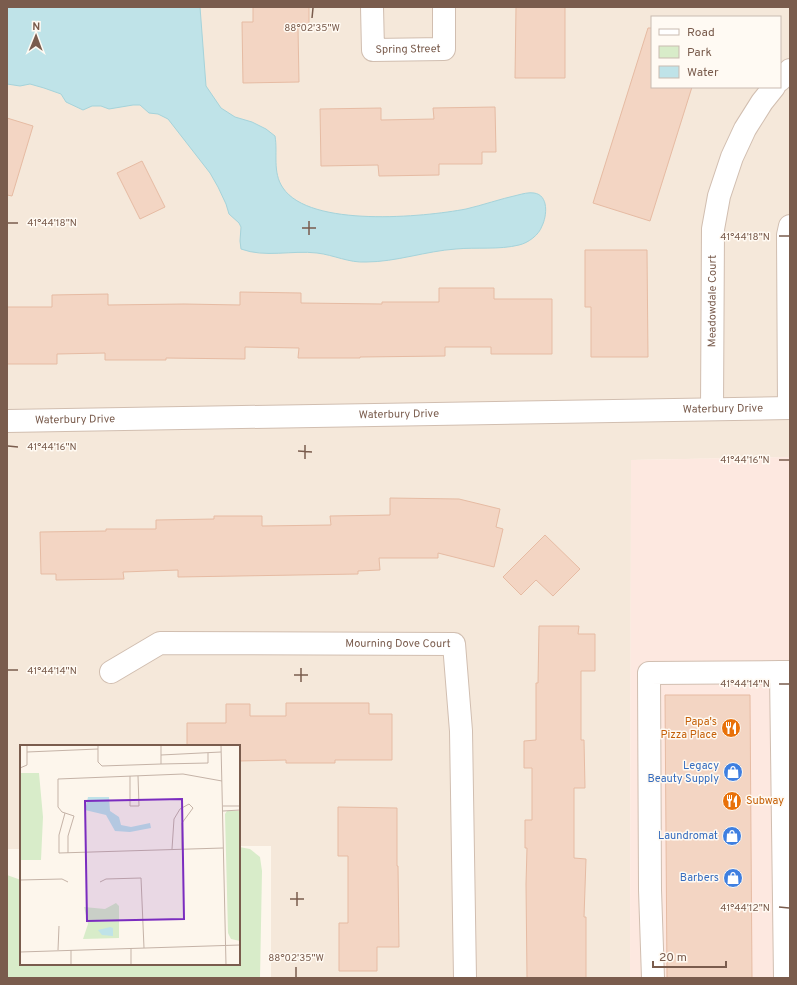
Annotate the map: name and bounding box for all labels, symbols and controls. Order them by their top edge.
north arrow [16,16,56,56]
legend [651,16,781,88]
text: N [32,20,40,34]
text: 88°02'35"W [284,22,340,35]
text: Road [687,25,715,41]
street label: Spring Street [375,42,441,57]
text: Park [687,45,712,61]
text: Water [687,65,719,81]
text: 41°44'18"N [27,217,77,230]
text: 41°44'18"N [720,231,770,244]
street label: Meadowdale Court [705,255,720,347]
street label: Waterbury Drive [683,401,763,417]
street label: Waterbury Drive [359,407,439,422]
street label: Waterbury Drive [35,412,115,428]
text: 41°44'16"N [27,441,77,454]
text: 41°44'16"N [720,454,770,467]
street label: Mourning Dove Court [345,637,451,651]
text: 41°44'14"N [27,665,77,678]
text: 41°44'14"N [720,678,770,691]
place label: Papa's Pizza Place [661,715,717,742]
restaurant icon: Papa's Pizza Place [720,717,742,739]
inset map [20,745,240,965]
place label: Legacy Beauty Supply [648,759,719,786]
shop icon: Legacy Beauty Supply [722,761,744,783]
restaurant icon: Subway [721,790,743,812]
place label: Subway [746,794,784,808]
shop icon: Laundromat [721,825,743,847]
place label: Laundromat [658,829,718,843]
shop icon: Barbers [722,867,744,889]
place label: Barbers [680,871,719,885]
text: 41°44'12"N [720,902,770,915]
scale bar [653,943,726,969]
text: 20 m [659,950,687,966]
text: 88°02'35"W [268,952,324,965]

